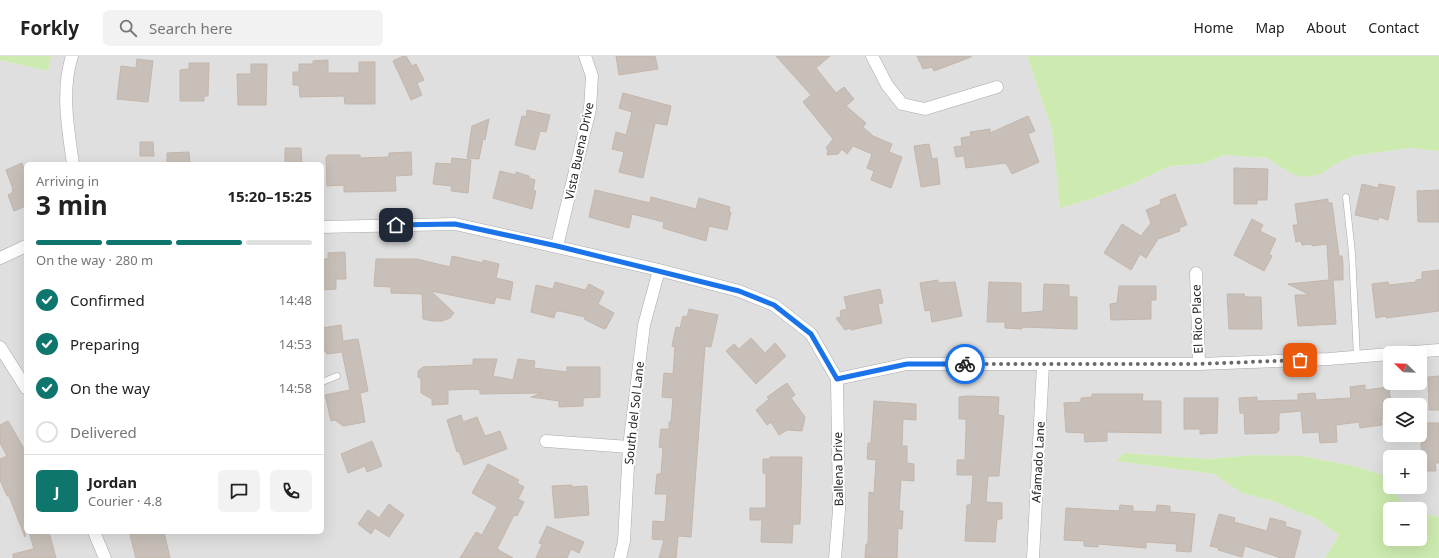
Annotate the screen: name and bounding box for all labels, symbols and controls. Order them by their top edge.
search box [103,10,383,46]
text: Forkly [20,15,79,41]
icon: search [117,17,139,39]
text: Search here [149,18,233,38]
text: Home [1194,18,1233,37]
text: Map [1255,18,1285,37]
text: About [1307,18,1346,37]
text: Contact [1368,18,1419,37]
street label: Vista Buena Drive [560,101,598,201]
text: Arriving in [36,172,99,190]
text: 15:20–15:25 [227,186,312,206]
text: 3 min [36,187,108,223]
pin [379,208,413,242]
icon: home [385,214,407,236]
text: On the way · 280 m [36,251,153,269]
street label: El Rico Place [1187,284,1207,354]
icon: check [36,289,58,311]
text: Confirmed [70,290,145,310]
text: 14:48 [279,291,312,309]
icon: check [36,333,58,355]
text: Preparing [70,334,140,354]
text: 14:53 [279,335,312,353]
pin [1283,343,1317,377]
courier [945,344,985,384]
north arrow [1383,346,1427,390]
map controls [1383,346,1427,546]
icon: bag [1289,349,1311,371]
icon: bike [954,353,976,375]
street label: South del Sol Lane [620,360,648,465]
icon: check [36,377,58,399]
text: On the way [70,378,150,398]
text: 14:58 [279,379,312,397]
button: layers [1383,398,1427,442]
street label: Afamado Lane [1027,421,1049,503]
text: Delivered [70,422,137,442]
street label: Ballena Drive [829,431,847,506]
button: + [1383,450,1427,494]
button: chat [218,470,260,512]
button: phone [270,470,312,512]
text: Jordan [88,472,137,492]
text: J [55,481,59,501]
text: Courier · 4.8 [88,492,162,510]
button: − [1383,502,1427,546]

